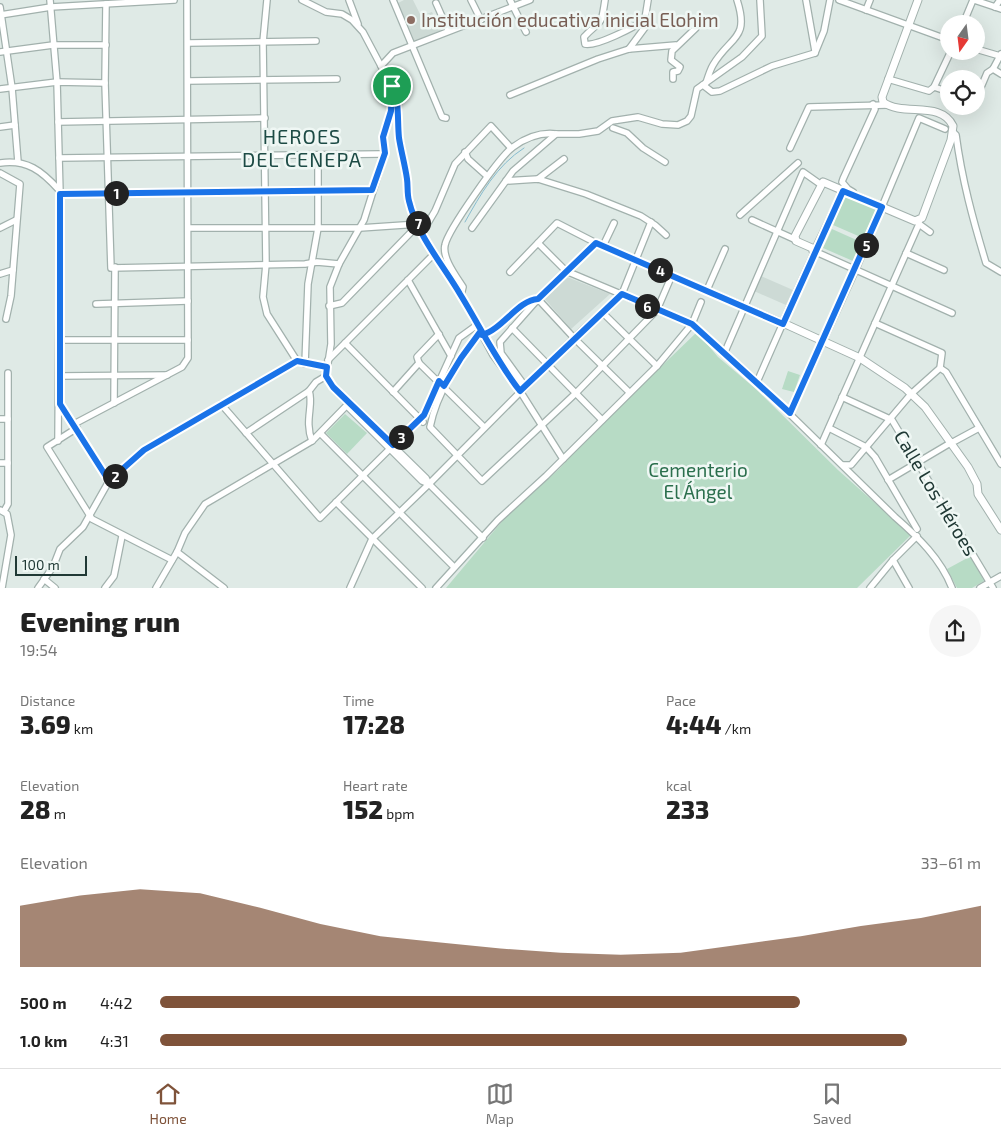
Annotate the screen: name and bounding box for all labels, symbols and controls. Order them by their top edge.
place label: Institución educativa inicial Elohim [421,8,719,31]
marker: Institución educativa inicial Elohim [405,14,417,26]
north arrow [940,15,985,60]
map controls [940,15,985,115]
pin [371,65,413,107]
button: locate [940,70,985,115]
icon: arrive [378,72,406,100]
district label: HEROES DEL CENEPA [242,124,362,171]
pin: 1 [104,180,128,206]
text: 1 [113,185,120,202]
pin: 7 [406,210,430,236]
text: 7 [415,215,422,232]
pin: 5 [854,232,878,258]
text: 5 [863,237,870,254]
pin: 4 [648,258,672,282]
text: 4 [656,262,665,279]
pin: 6 [634,294,660,318]
text: 6 [643,298,652,315]
pin: 3 [388,424,414,450]
street label: Calle Los Héroes [890,426,983,560]
text: 3 [398,429,405,446]
park label: Cementerio El Ángel [648,458,748,503]
pin: 2 [102,464,128,488]
text: 2 [111,468,120,485]
scale bar [15,553,88,576]
text: 100 m [22,556,60,573]
text: Evening run [20,604,180,638]
button: share [929,605,981,657]
text: 19:54 [20,640,58,659]
text: Distance [20,692,75,709]
text: Time [343,692,374,709]
text: Pace [666,692,696,709]
text: 3.69 [20,709,71,739]
text: 17:28 [343,709,405,739]
text: 4:44 [666,709,721,739]
text: km [71,720,93,737]
text: /km [721,720,751,737]
text: Elevation [20,777,79,794]
text: Heart rate [343,777,408,794]
text: kcal [666,777,692,794]
text: 28 [20,794,51,824]
text: 152 [343,794,383,824]
text: 233 [666,794,709,824]
text: m [51,805,66,822]
text: bpm [383,805,415,822]
text: Elevation [20,853,88,872]
text: 33–61 m [921,853,981,872]
text: 500 m [20,993,67,1012]
text: 4:42 [100,993,132,1012]
text: 1.0 km [20,1031,67,1050]
text: 4:31 [100,1031,129,1050]
tab: Home [150,1080,187,1127]
tab: Map [486,1080,514,1127]
tab: Saved [813,1080,851,1127]

